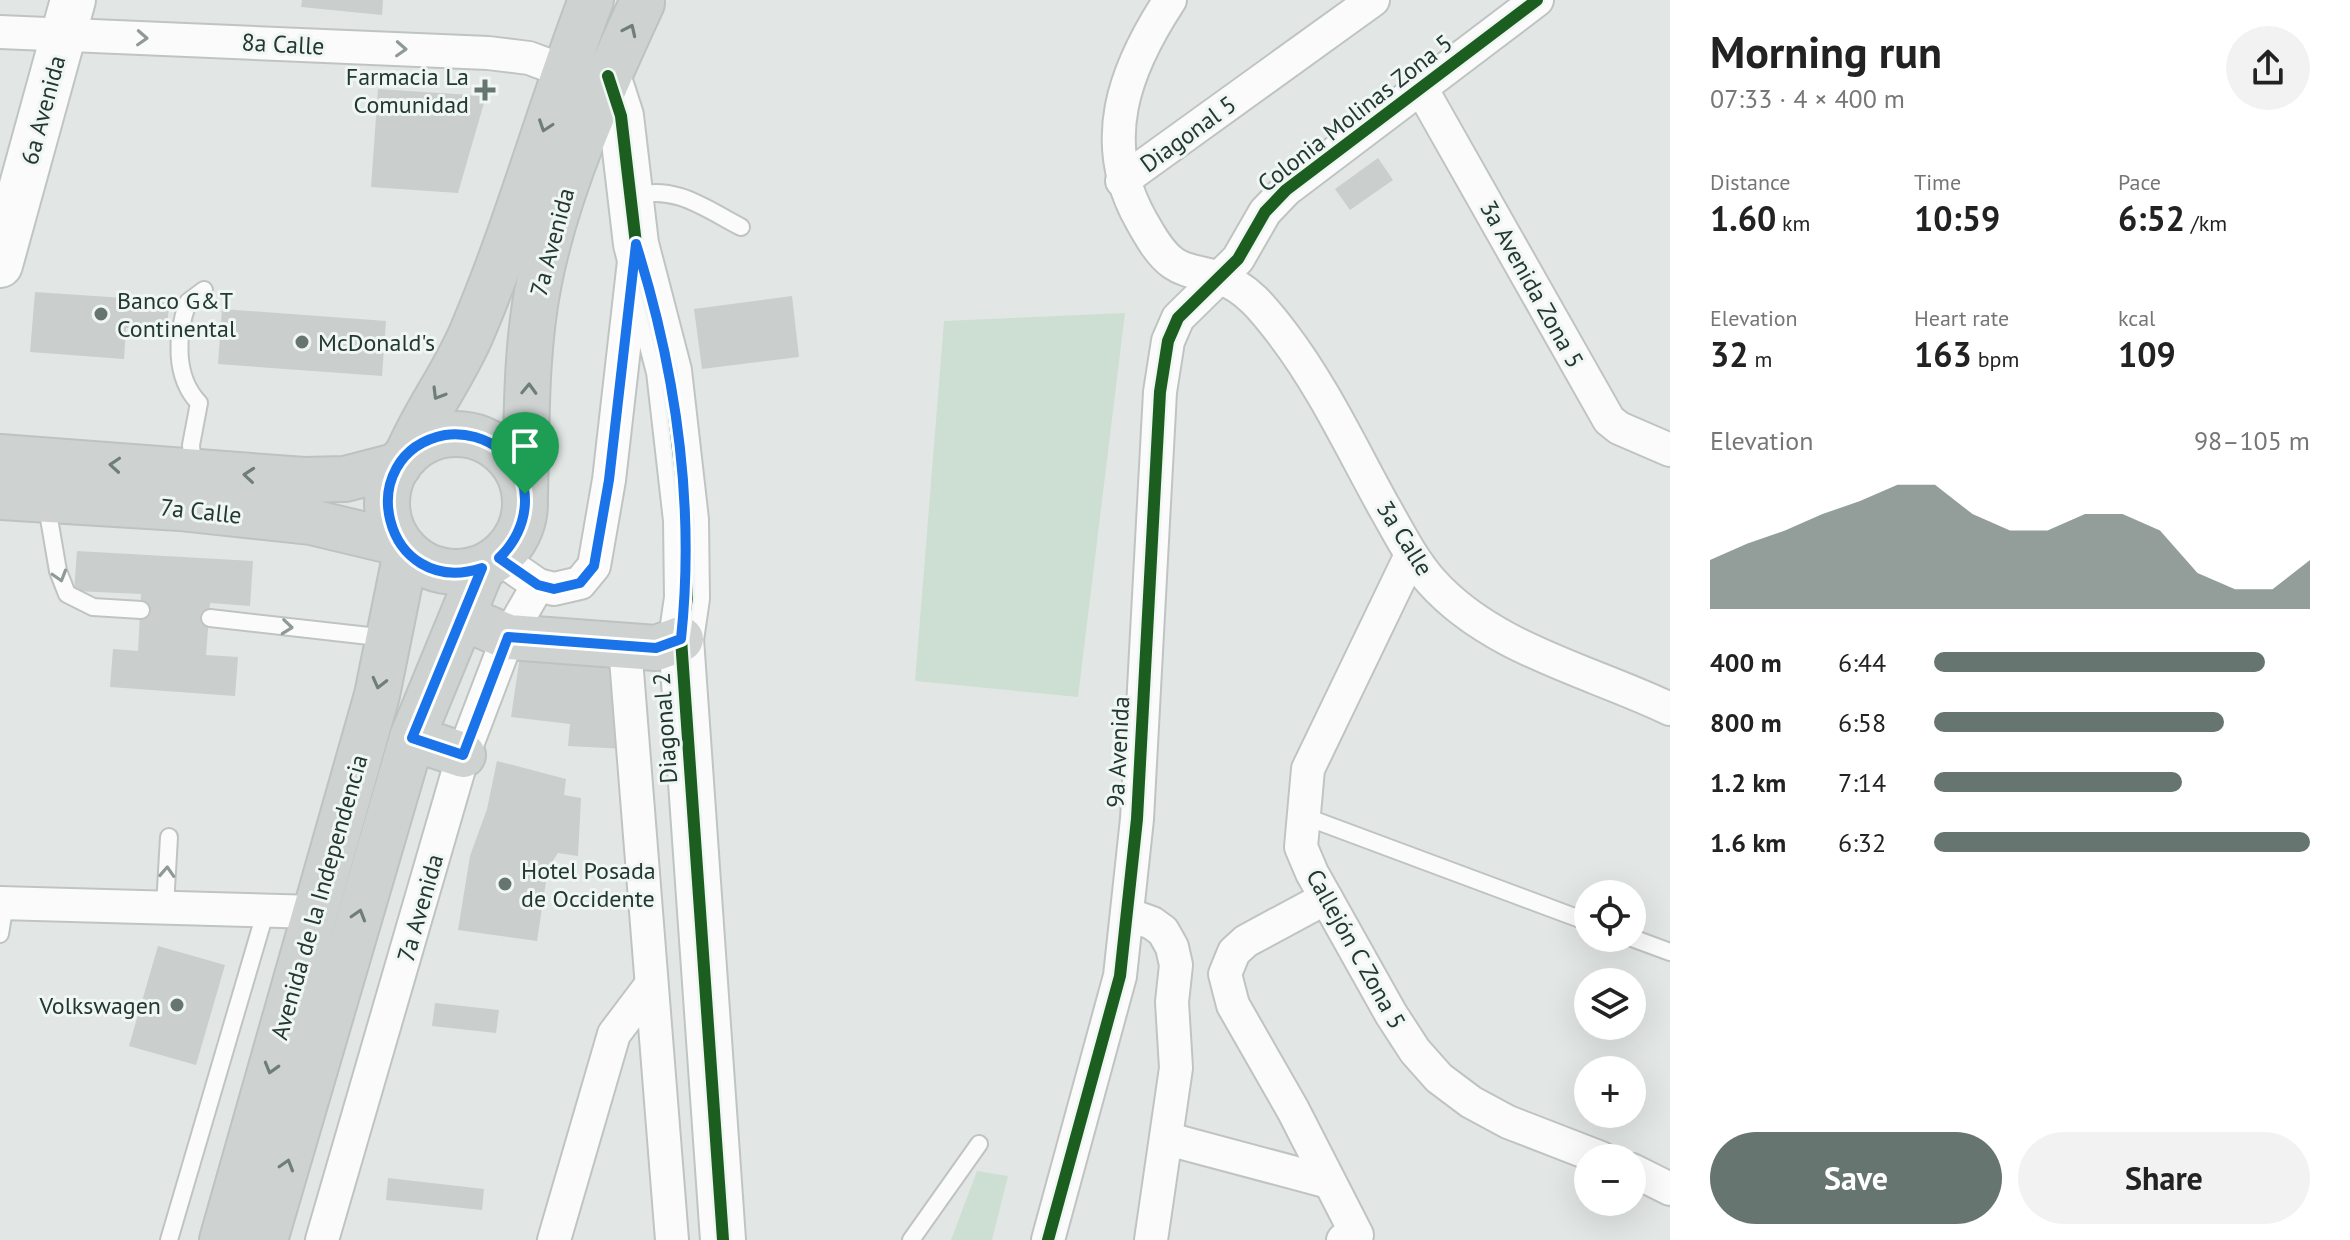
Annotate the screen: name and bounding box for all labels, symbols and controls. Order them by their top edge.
text: Morning run [1710,23,1942,80]
one-way arrow [620,24,636,38]
street label: 8a Calle [241,26,325,62]
button: share [2226,26,2310,110]
street label: Colonia Molinas Zona 5 [1251,27,1459,199]
one-way arrow [136,29,149,46]
one-way arrow [395,40,408,57]
street label: 6a Avenida [14,52,72,168]
place label: Farmacia La Comunidad [346,61,469,120]
marker: Farmacia La Comunidad [476,81,494,99]
text: 07:33 · 4 × 400 m [1710,82,1905,115]
street label: Diagonal 5 [1134,89,1242,179]
one-way arrow [539,118,555,132]
text: Distance [1710,168,1791,196]
text: Time [1914,168,1961,196]
text: Pace [2118,168,2161,196]
street label: 7a Avenida [523,185,581,299]
street label: 3a Avenida Zona 5 [1473,195,1591,373]
text: 1.60 [1710,196,1776,240]
text: 10:59 [1914,196,2000,240]
text: 6:52 [2118,196,2185,240]
text: km [1776,209,1810,237]
text: /km [2185,209,2227,237]
place label: Banco G&T Continental [117,285,236,344]
text: Elevation [1710,304,1798,332]
text: Heart rate [1914,304,2009,332]
text: kcal [2118,304,2156,332]
marker: Banco G&T Continental [92,305,110,323]
place label: McDonald's [318,327,435,358]
text: 32 [1710,332,1749,376]
text: 163 [1914,332,1972,376]
text: 109 [2118,332,2176,376]
marker: McDonald's [293,333,311,351]
text: m [1749,345,1772,373]
text: bpm [1972,345,2019,373]
one-way arrow [520,382,537,395]
one-way arrow [432,386,447,400]
pin [491,412,559,494]
icon: arrive [503,424,547,468]
text: Elevation [1710,424,1814,457]
text: 98–105 m [2194,424,2310,457]
one-way arrow [108,456,121,473]
one-way arrow [242,466,255,483]
street label: 7a Calle [159,491,243,531]
street label: 3a Calle [1370,495,1440,581]
one-way arrow [51,568,67,582]
one-way arrow [281,618,294,635]
text: 400 m [1710,646,1782,679]
text: 6:44 [1838,646,1886,679]
street label: Diagonal 2 [646,671,684,785]
one-way arrow [372,676,389,690]
street label: 9a Avenida [1100,695,1136,809]
text: 800 m [1710,706,1782,739]
text: 6:58 [1838,706,1886,739]
street label: Avenida de la Independencia [263,751,375,1043]
text: 1.2 km [1710,766,1786,799]
text: 7:14 [1838,766,1886,799]
text: 1.6 km [1710,826,1786,859]
text: 6:32 [1838,826,1886,859]
street label: 7a Avenida [390,851,450,965]
place label: Hotel Posada de Occidente [521,855,656,914]
street label: Callejón C Zona 5 [1299,864,1413,1034]
one-way arrow [158,865,175,878]
marker: Hotel Posada de Occidente [496,875,514,893]
map controls [1574,880,1646,1216]
button: locate [1574,880,1646,952]
one-way arrow [350,909,366,923]
button: layers [1574,968,1646,1040]
place label: Volkswagen [39,990,161,1021]
marker: Volkswagen [168,996,186,1014]
button: + [1574,1056,1646,1128]
one-way arrow [264,1061,280,1075]
button: Save [1710,1132,2002,1224]
button: Share [2018,1132,2310,1224]
button: − [1574,1144,1646,1216]
one-way arrow [278,1159,294,1173]

